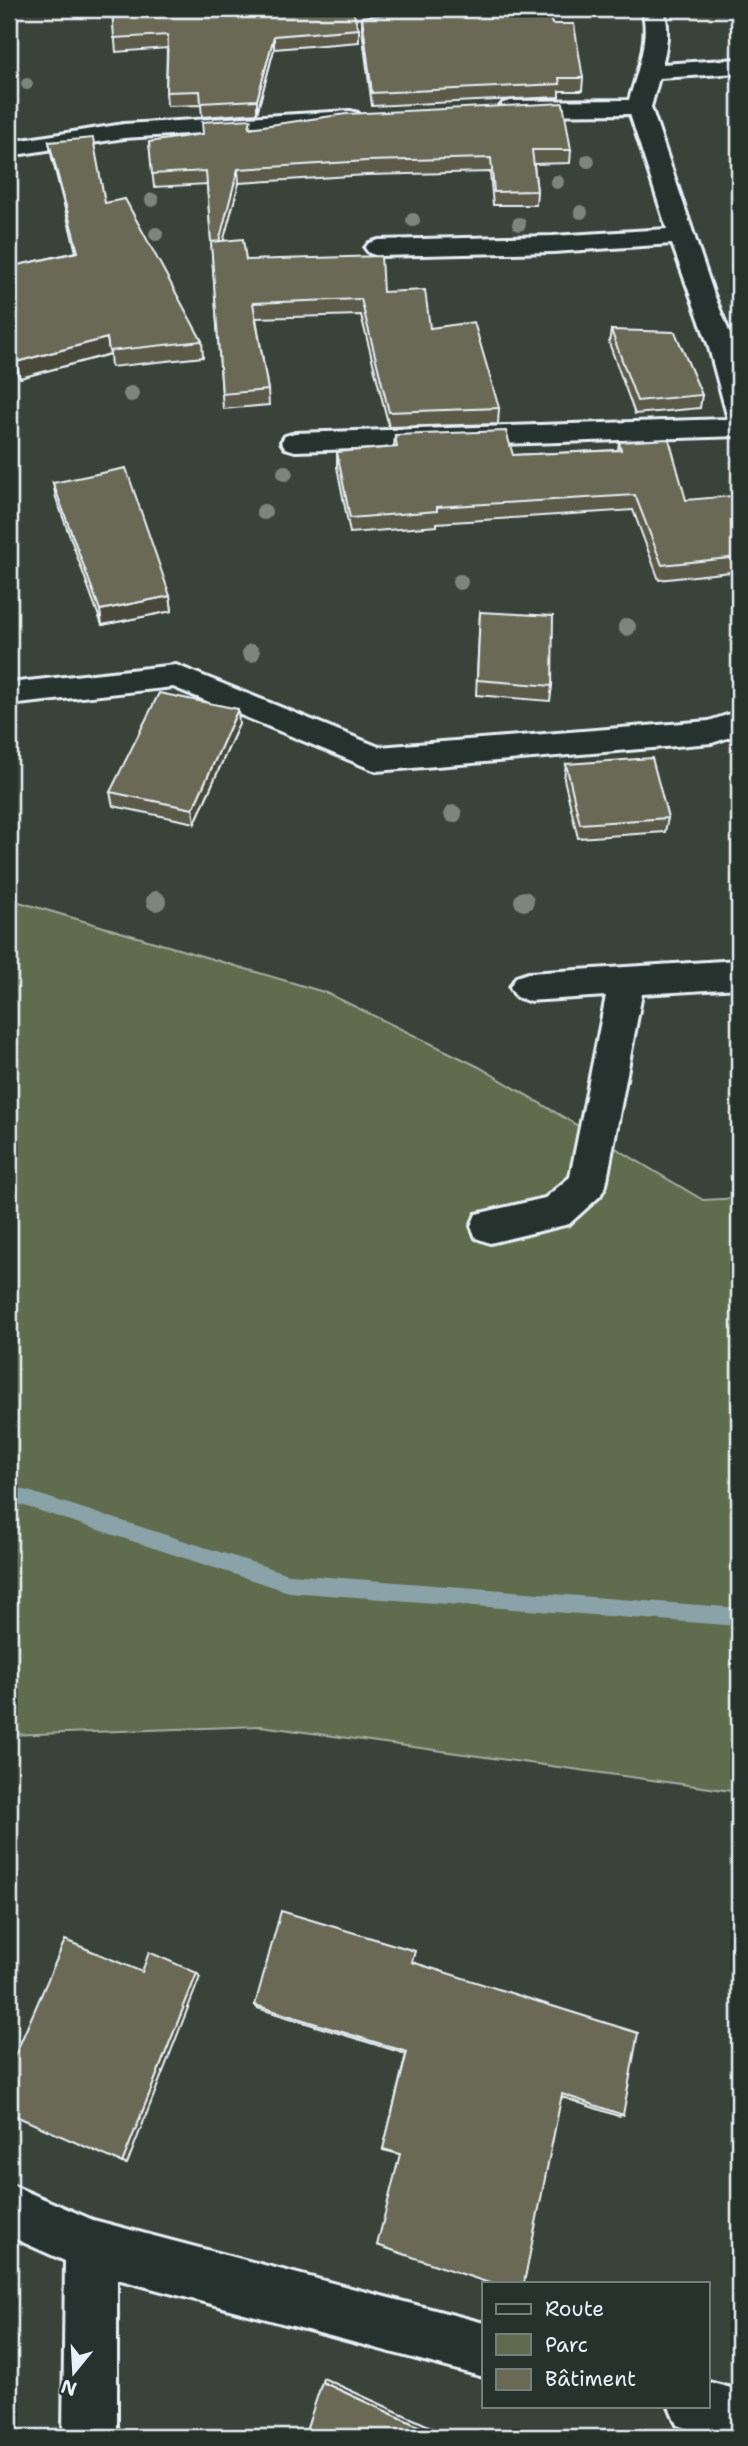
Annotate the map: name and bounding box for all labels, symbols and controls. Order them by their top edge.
legend [482,2282,710,2408]
text: Route [545,2295,604,2323]
text: Parc [545,2331,588,2359]
north arrow [38,2338,108,2408]
text: Bâtiment [545,2365,636,2393]
text: N [58,2373,80,2402]

